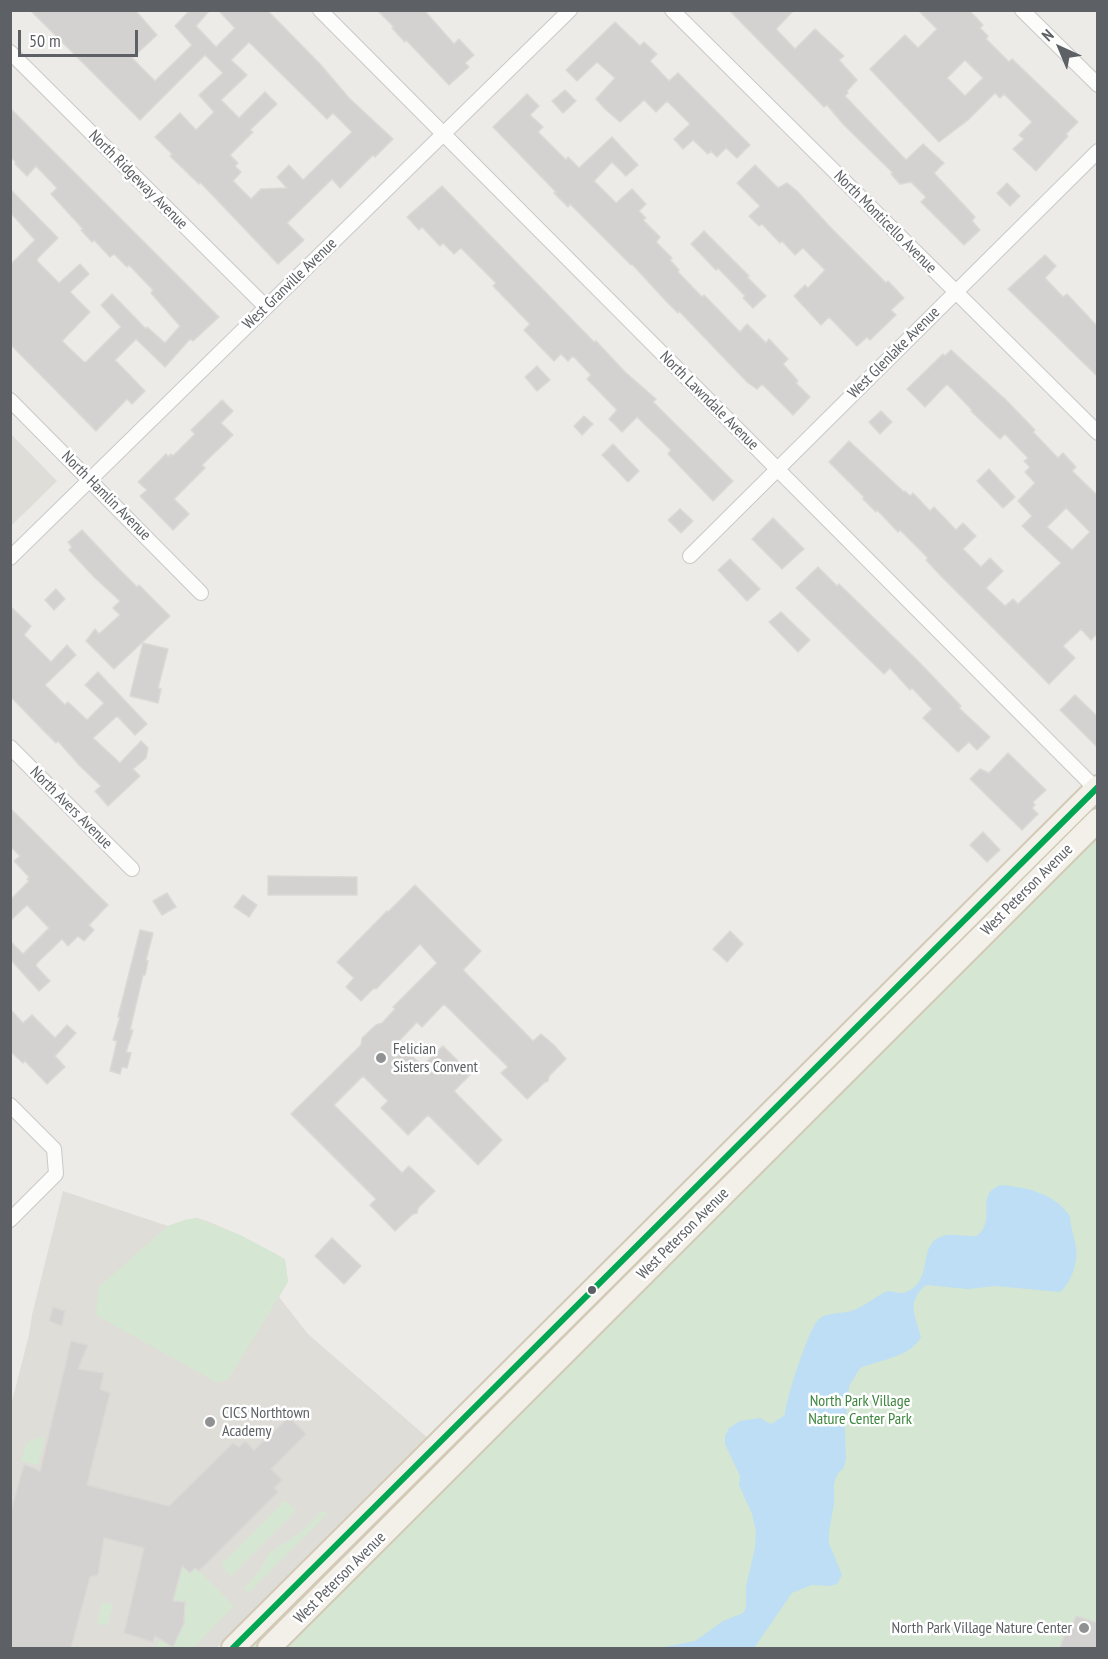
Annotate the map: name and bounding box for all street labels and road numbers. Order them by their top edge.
street label: North Ridgeway Avenue [84,126,192,234]
street label: North Monticello Avenue [830,167,940,277]
street label: West Granville Avenue [239,234,341,334]
street label: West Glenlake Avenue [844,303,944,403]
street label: North Lawndale Avenue [656,348,762,454]
street label: North Hamlin Avenue [57,447,155,545]
street label: North Avers Avenue [26,763,116,853]
street label: West Peterson Avenue [977,840,1077,940]
street label: West Peterson Avenue [633,1184,733,1284]
street label: West Peterson Avenue [290,1528,390,1628]

